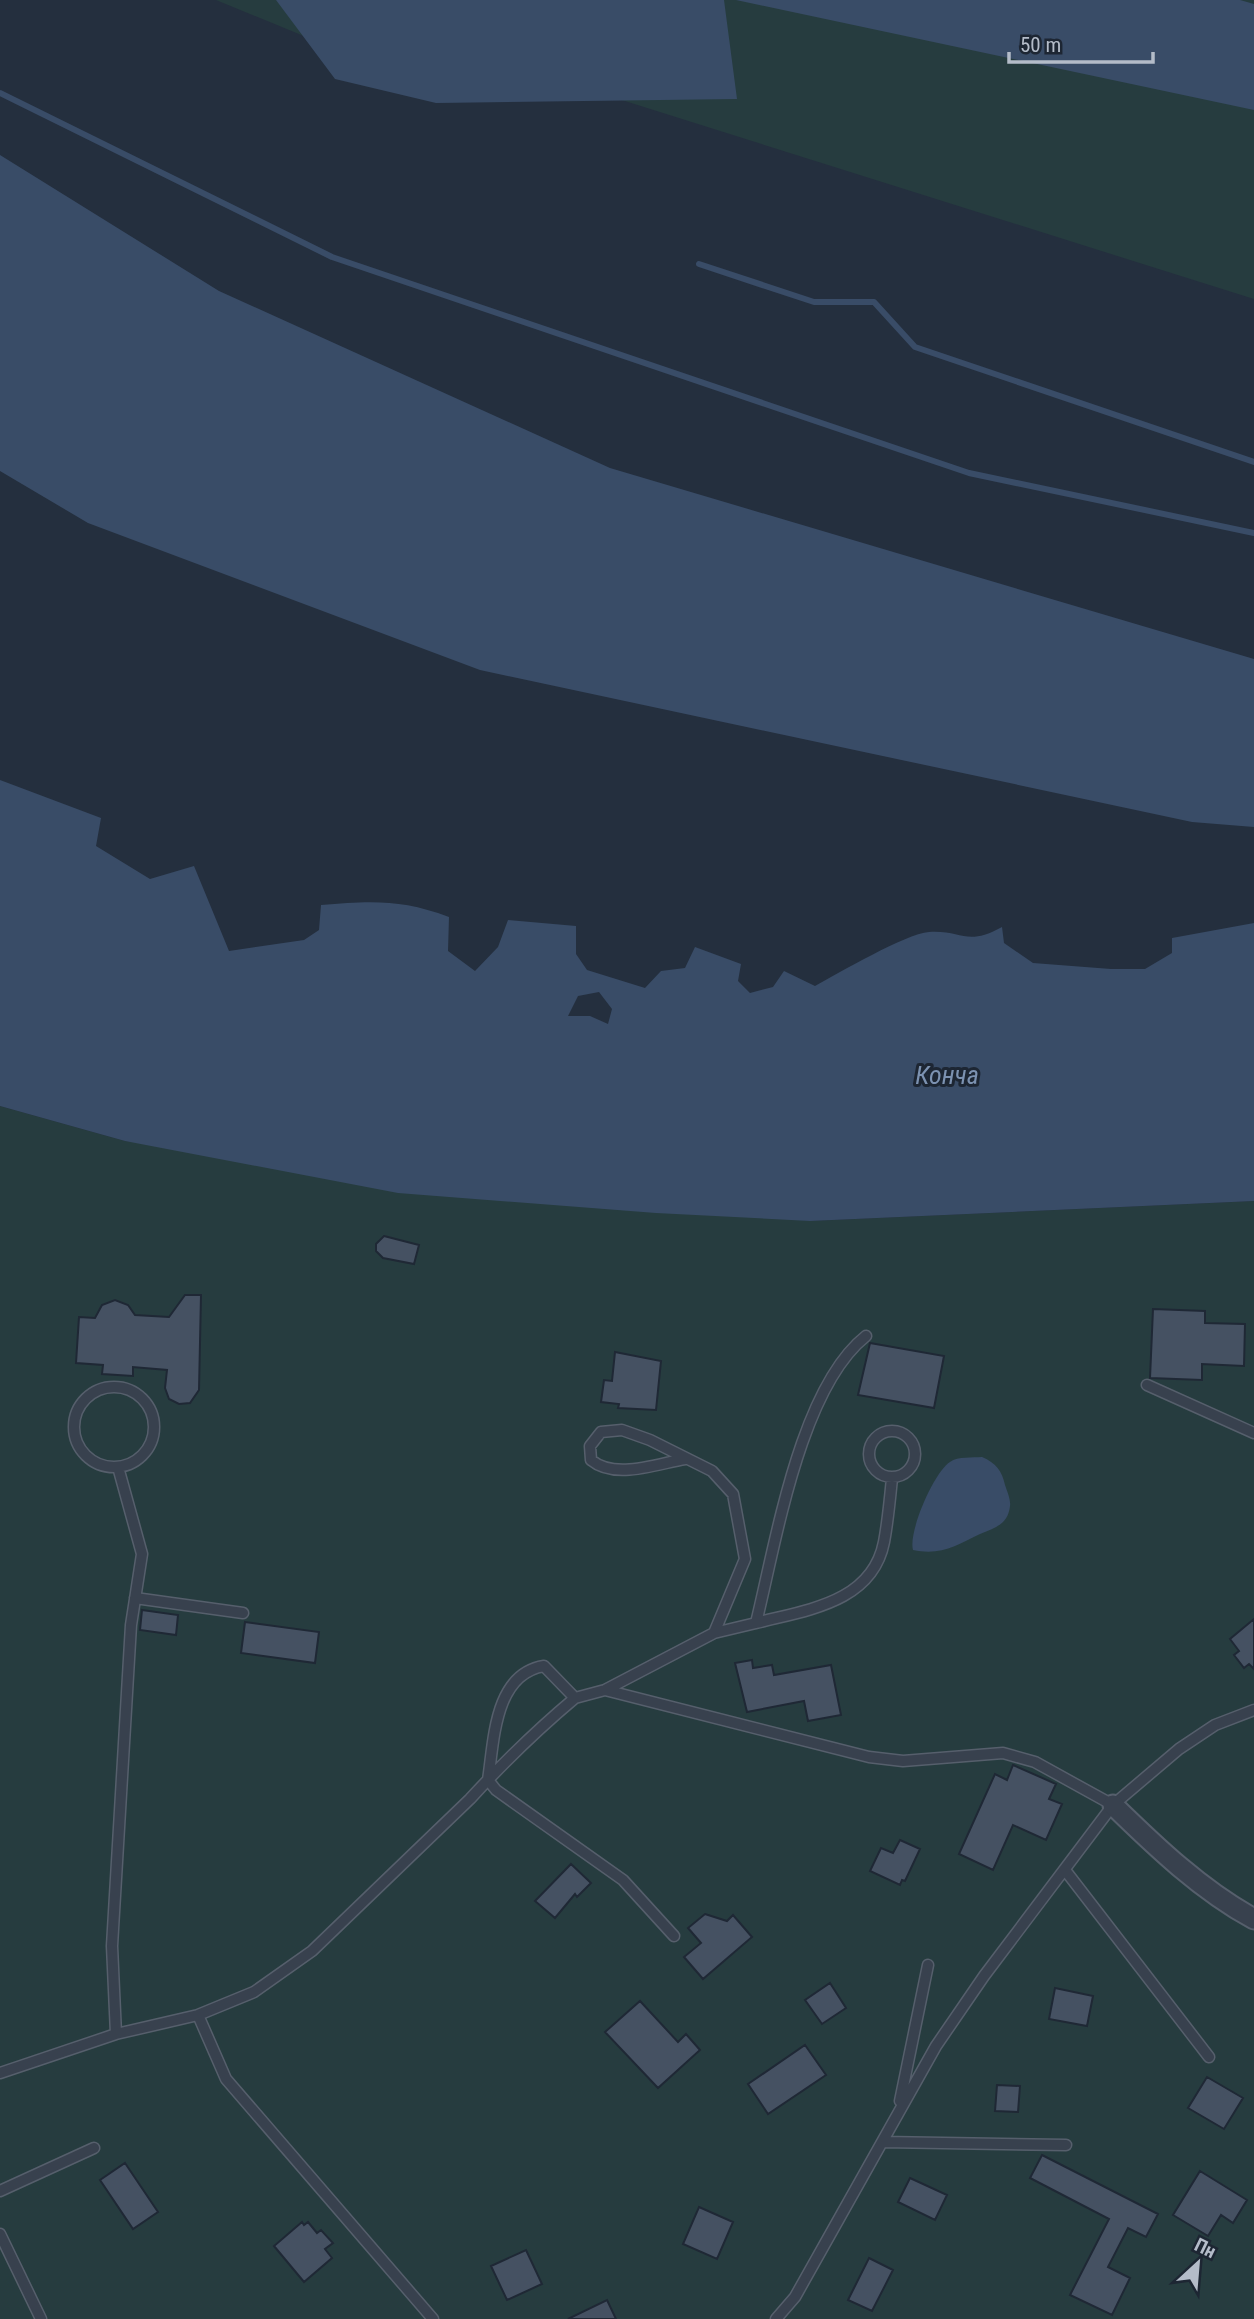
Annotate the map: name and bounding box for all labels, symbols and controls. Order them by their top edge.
scale bar [1009,21,1152,65]
text: 50 m [1020,33,1061,57]
water label: Конча [915,1060,979,1090]
north arrow [1163,2228,1233,2298]
text: Пн [1191,2233,1220,2263]

